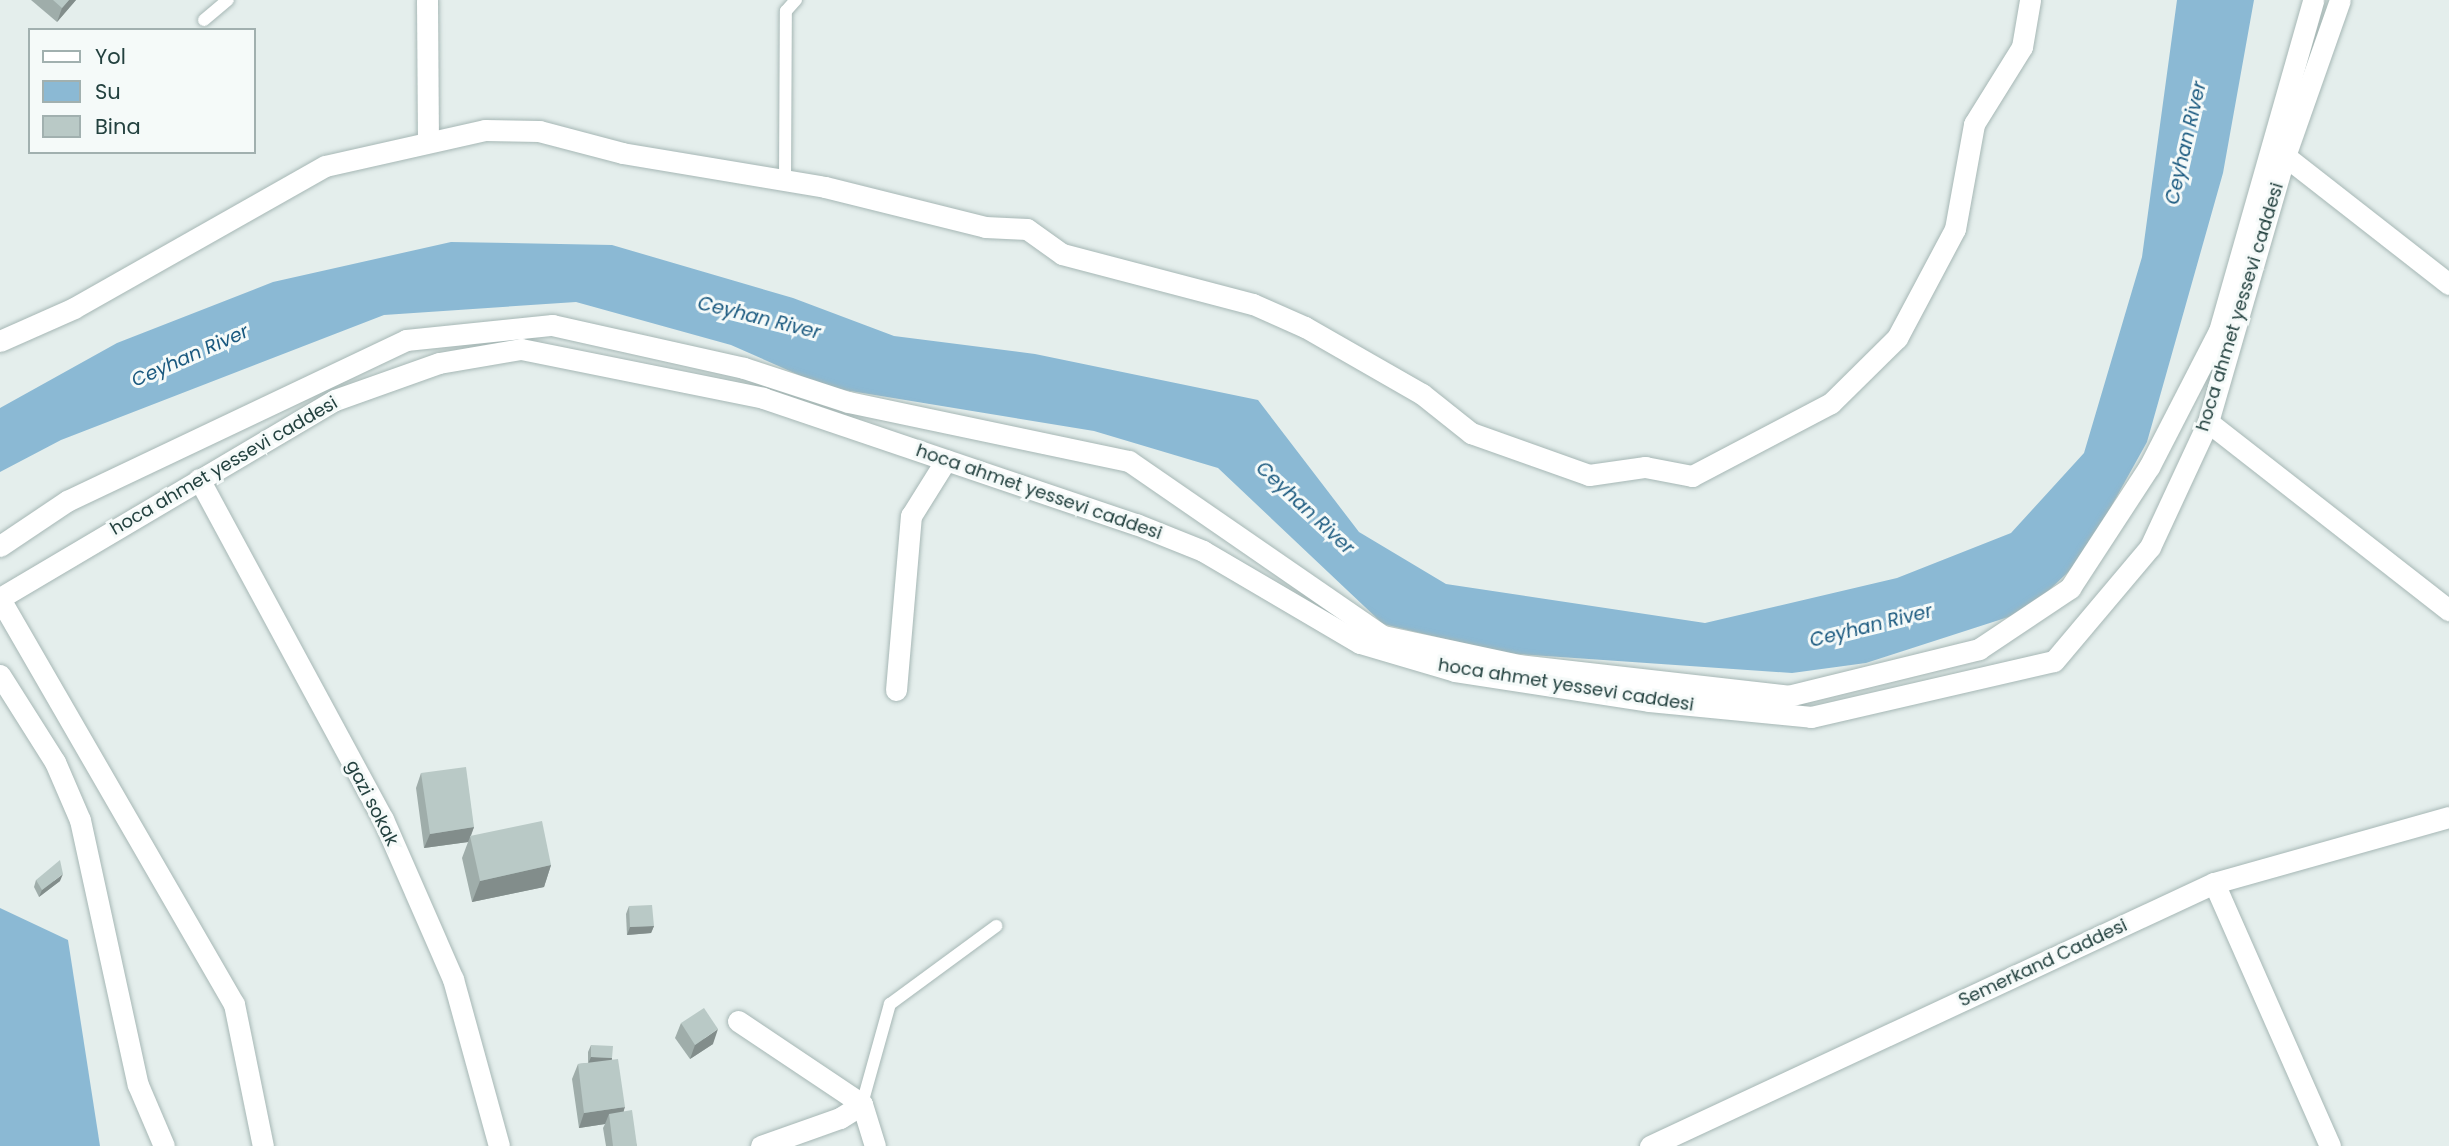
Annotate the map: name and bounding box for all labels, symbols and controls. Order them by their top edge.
legend [28,28,256,154]
text: Yol [95,42,126,71]
text: Su [95,77,121,106]
water label: Ceyhan River [2161,79,2211,207]
text: Bina [95,112,141,141]
street label: hoca ahmet yessevi caddesi [2192,180,2288,434]
water label: Ceyhan River [695,292,823,344]
water label: Ceyhan River [128,320,252,392]
street label: hoca ahmet yessevi caddesi [107,392,341,540]
street label: hoca ahmet yessevi caddesi [913,440,1165,544]
water label: Ceyhan River [1251,457,1359,559]
water label: Ceyhan River [1807,600,1935,652]
street label: hoca ahmet yessevi caddesi [1437,654,1695,716]
street label: gazi sokak [341,756,403,850]
street label: Semerkand Caddesi [1955,914,2131,1012]

